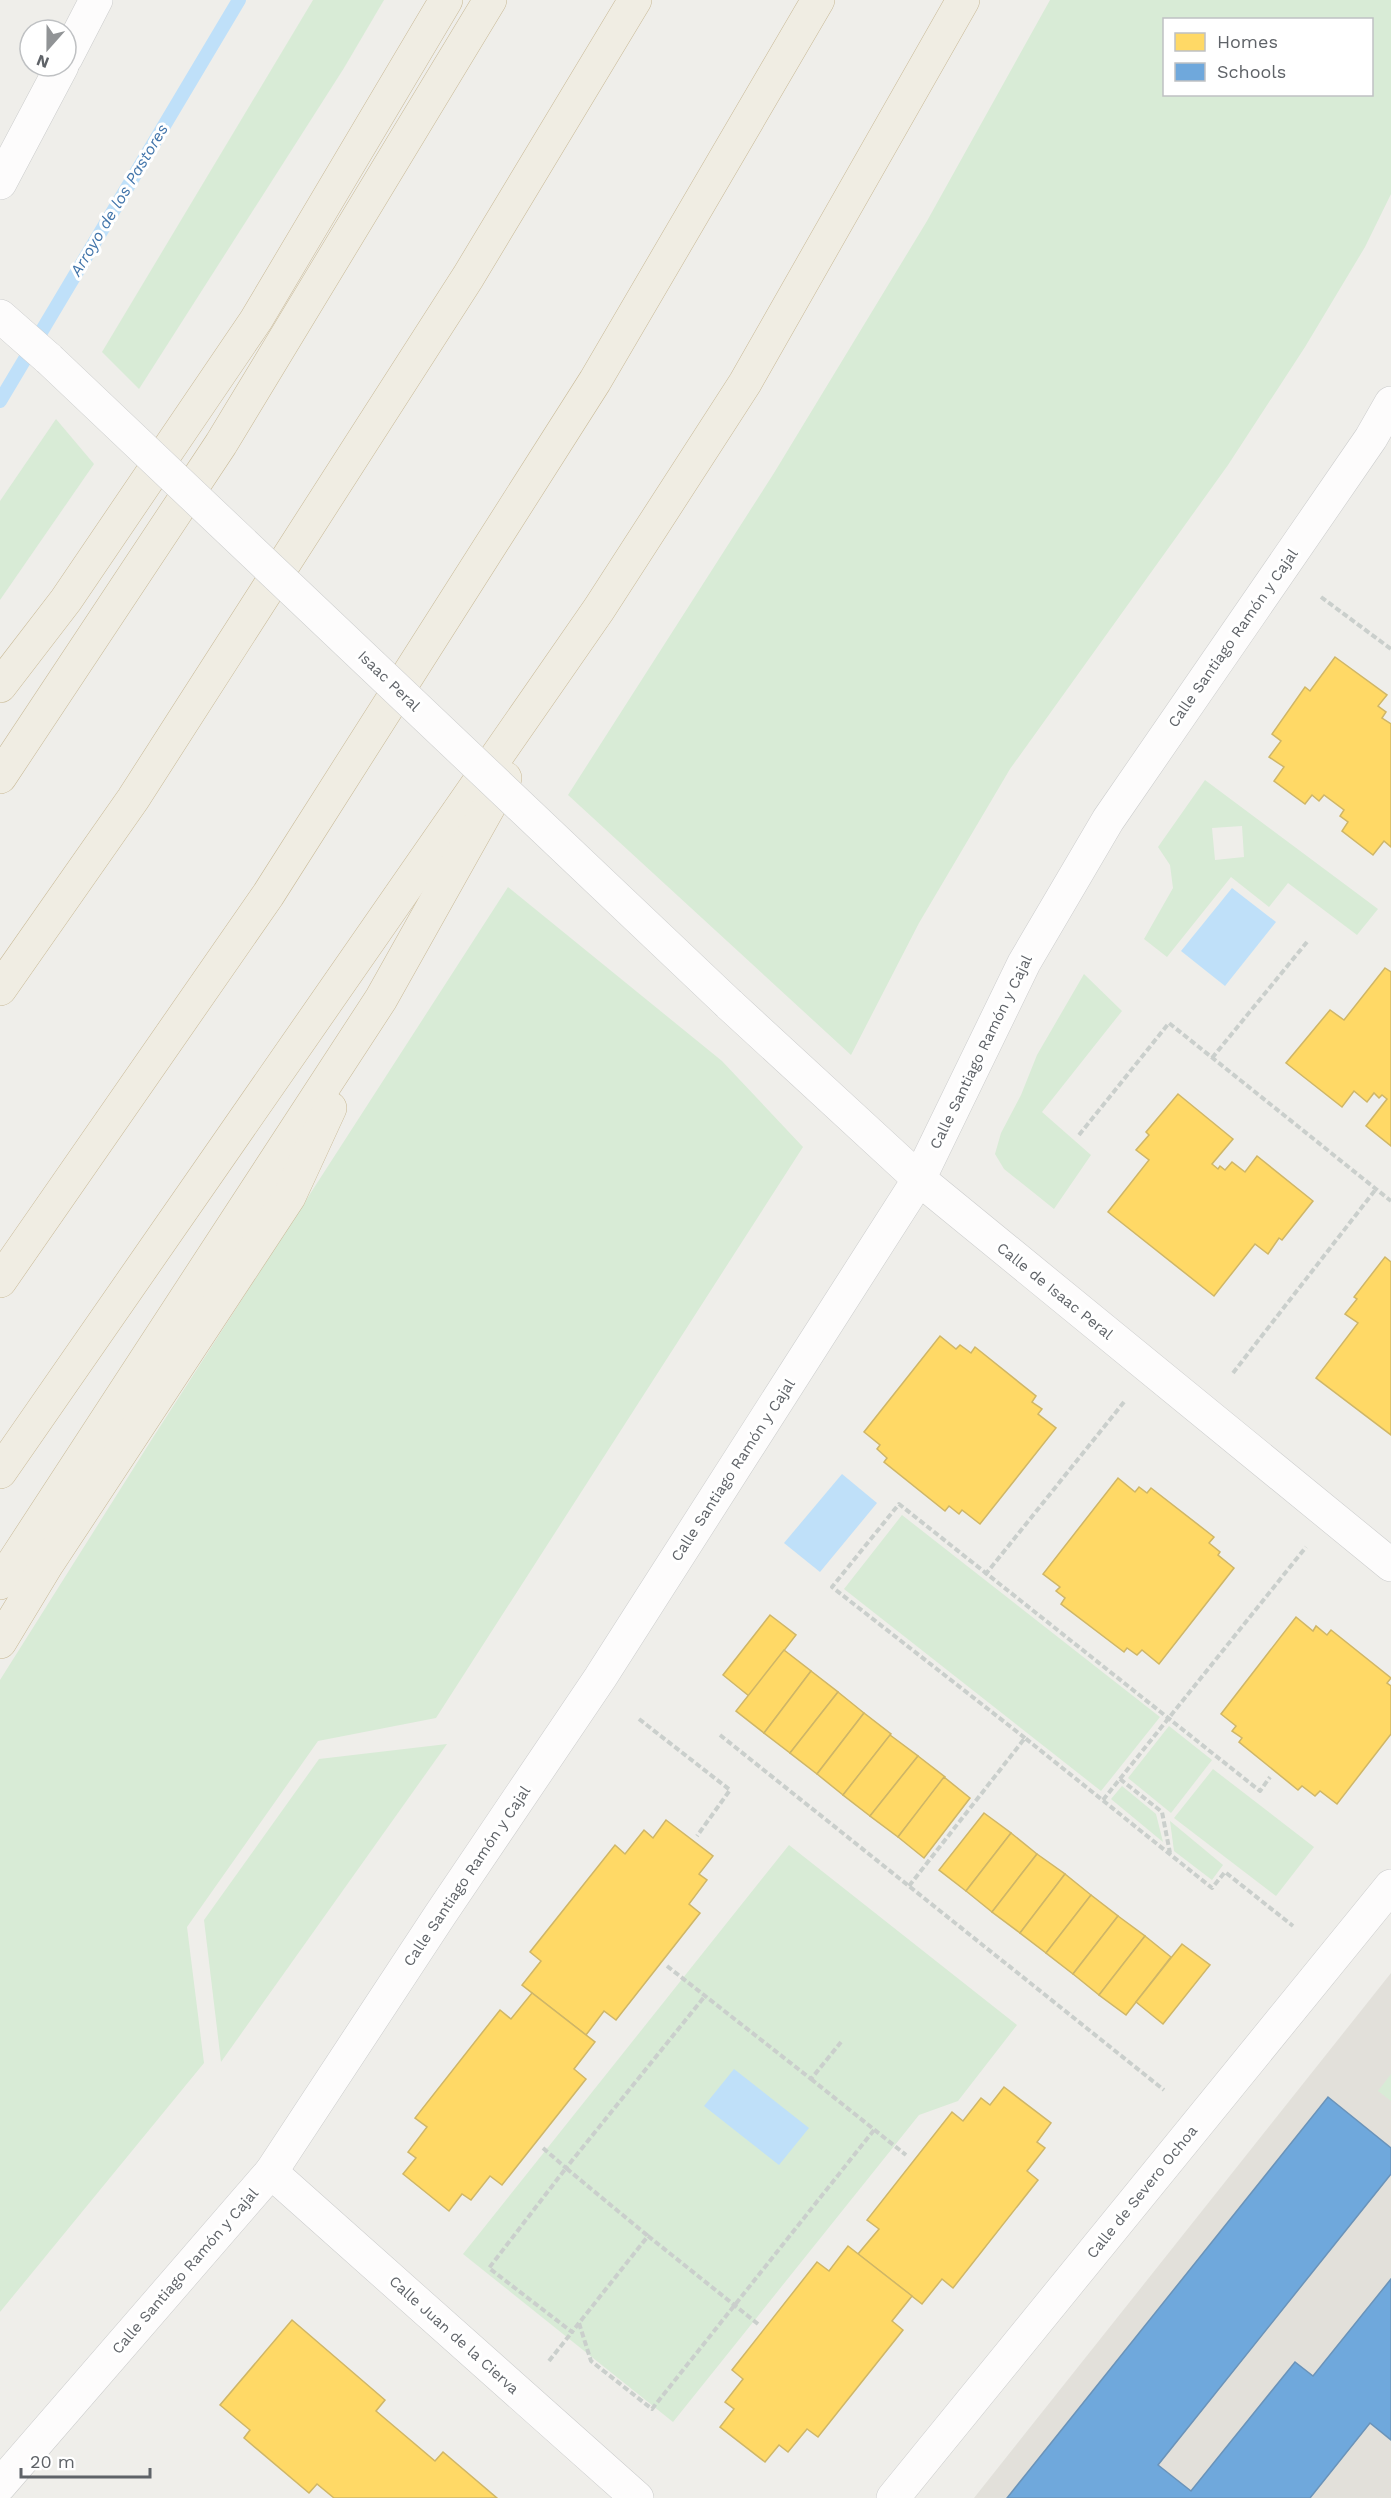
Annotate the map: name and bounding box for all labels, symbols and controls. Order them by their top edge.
north arrow [18,18,78,78]
legend [1163,18,1373,96]
text: Homes [1217,31,1278,52]
text: N [34,51,52,73]
text: Schools [1217,61,1286,82]
water label: Arroyo de los Pastores [66,121,172,280]
street label: Calle Santiago Ramón y Cajal [1164,545,1302,731]
street label: Isaac Peral [354,647,424,715]
street label: Calle Santiago Ramón y Cajal [926,952,1036,1152]
street label: Calle de Isaac Peral [993,1239,1117,1344]
street label: Calle Santiago Ramón y Cajal [667,1375,799,1565]
street label: Calle Santiago Ramón y Cajal [400,1782,534,1970]
street label: Calle de Severo Ochoa [1083,2122,1201,2262]
street label: Calle Santiago Ramón y Cajal [108,2184,262,2358]
street label: Calle Juan de la Cierva [386,2272,523,2398]
scale bar [21,2441,150,2479]
text: 20 m [30,2451,75,2472]

